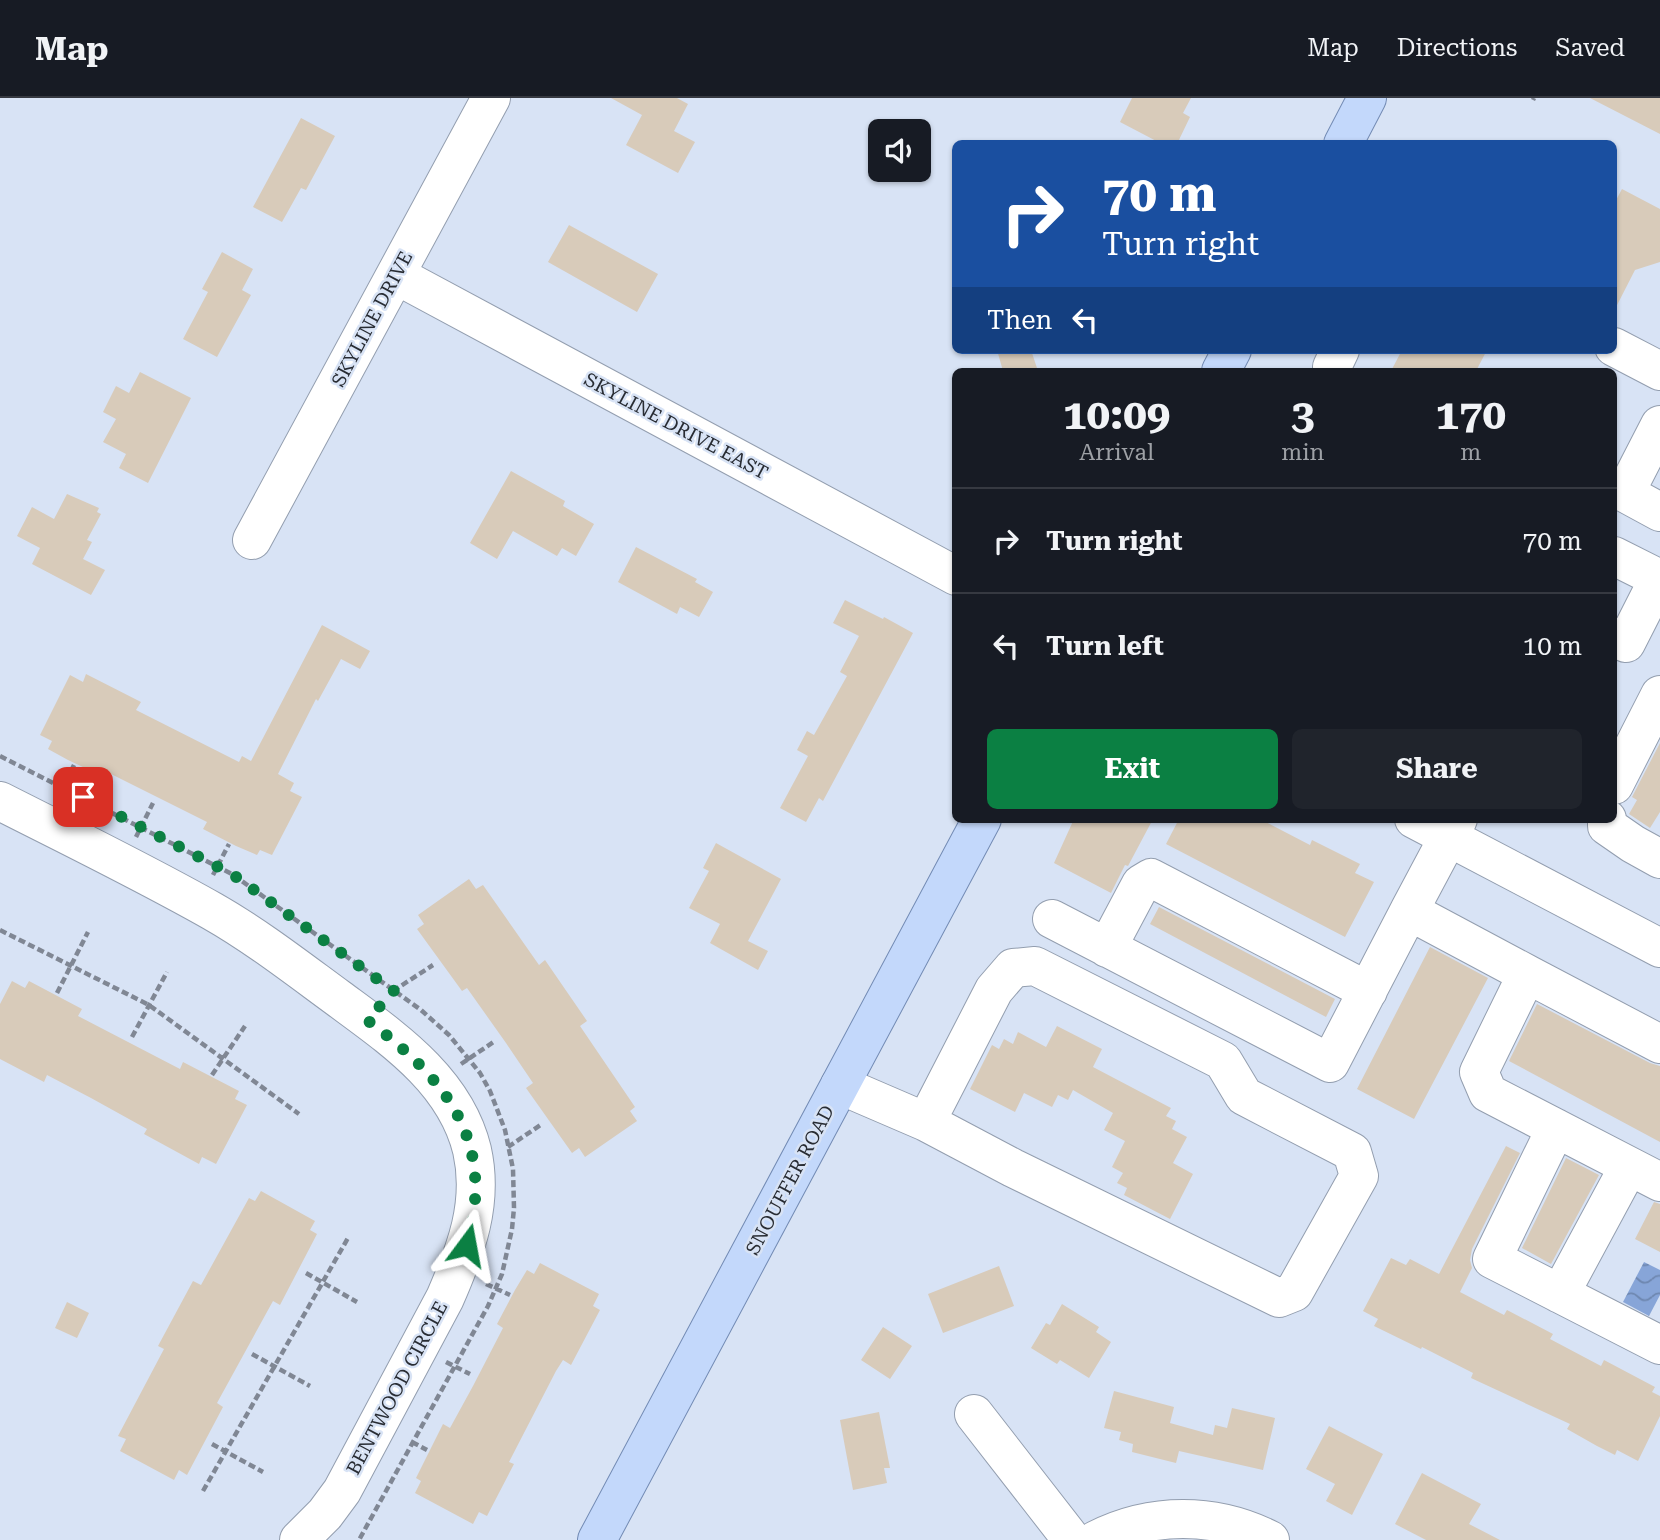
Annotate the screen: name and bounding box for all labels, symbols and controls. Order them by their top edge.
text: Map [35,29,109,68]
text: Map [1307,34,1359,62]
text: Directions [1397,34,1517,62]
text: Saved [1555,34,1625,62]
map controls [868,119,931,182]
button: sound [868,119,931,182]
text: 70 m [1102,166,1217,223]
icon: right [987,168,1078,259]
text: Turn right [1102,225,1259,263]
street label: SKYLINE DRIVE [327,247,417,391]
icon: left [1066,301,1104,339]
text: Then [987,305,1052,335]
street label: SKYLINE DRIVE EAST [580,368,772,484]
text: 10:09 [1063,390,1170,439]
text: 3 [1291,390,1315,439]
text: 170 [1435,390,1506,439]
text: Arrival [1079,439,1154,466]
text: min [1281,439,1324,466]
text: m [1460,439,1481,466]
icon: right [987,522,1025,560]
text: Turn right [1046,526,1182,556]
text: 70 m [1523,526,1582,556]
icon: left [987,627,1025,665]
text: Turn left [1046,631,1164,661]
text: 10 m [1523,631,1582,661]
button: Exit [987,729,1278,809]
button: Share [1292,729,1582,809]
pin [53,767,113,827]
icon: arrive [64,778,102,816]
street label: SNOUFFER ROAD [741,1101,839,1259]
position arrow [430,1208,504,1282]
street label: BENTWOOD CIRCLE [342,1297,452,1479]

